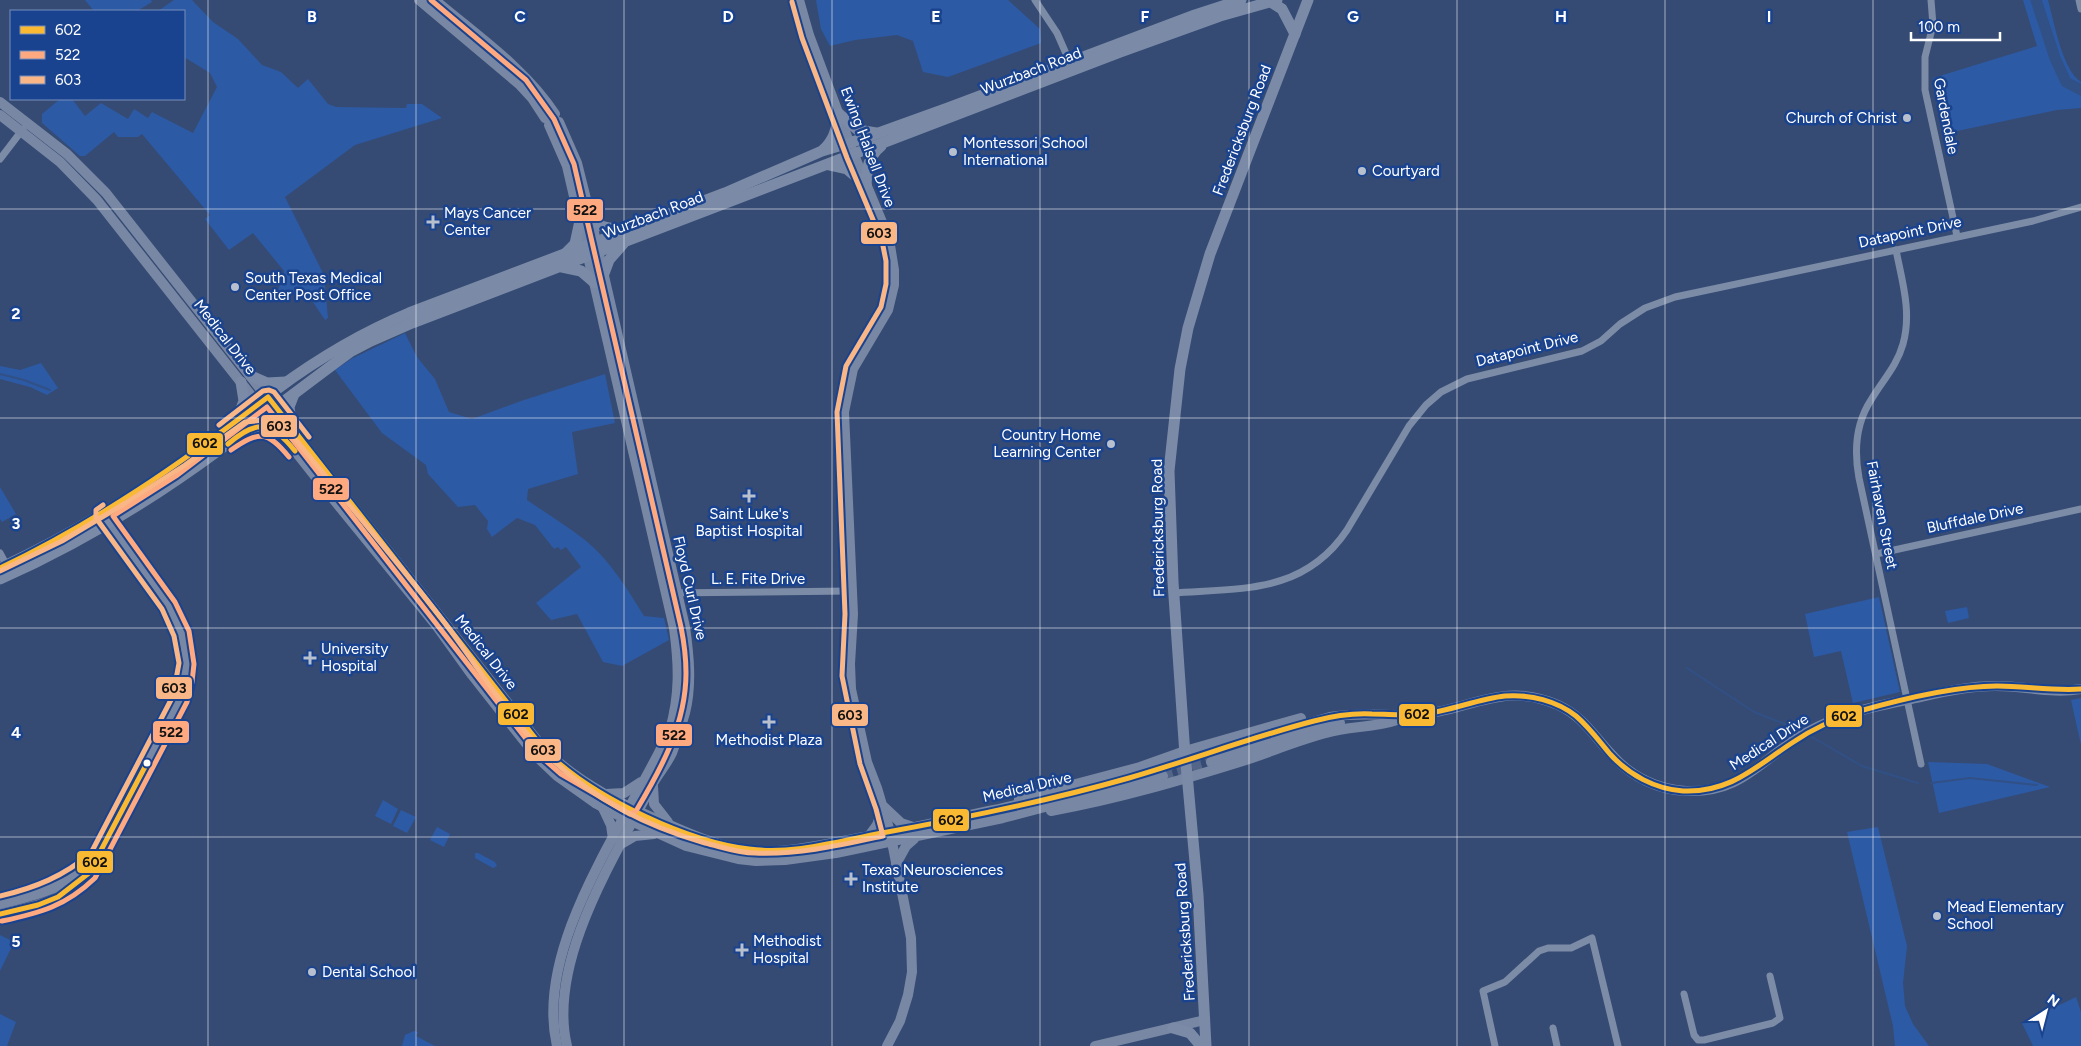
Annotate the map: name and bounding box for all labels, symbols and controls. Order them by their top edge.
text: B [307,7,317,26]
text: C [514,7,526,26]
text: D [722,7,734,26]
text: E [931,7,941,26]
text: F [1141,7,1150,26]
text: G [1347,7,1359,26]
text: H [1555,7,1567,26]
text: I [1767,7,1771,26]
legend [10,10,185,100]
scale bar [1911,10,2000,42]
text: 100 m [1918,18,1960,36]
text: 602 [55,21,82,39]
street label: Wurzbach Road [978,44,1084,98]
text: 522 [55,46,80,64]
street label: Fredericksburg Road [1209,62,1275,198]
text: 603 [55,71,81,89]
street label: Gardendale [1930,76,1962,156]
street label: Ewing Halsell Drive [837,84,899,210]
place label: Church of Christ [1786,109,1897,127]
marker: Church of Christ [1901,112,1913,124]
place label: Montessori School International [963,134,1088,169]
marker: Montessori School International [947,146,959,158]
place label: Courtyard [1372,162,1440,180]
marker: Courtyard [1356,165,1368,177]
street label: Wurzbach Road [600,188,706,242]
line badge: 522 [566,198,604,222]
text: 522 [573,202,597,219]
place label: Mays Cancer Center [444,204,531,239]
street label: Datapoint Drive [1857,212,1963,252]
marker: Mays Cancer Center [426,215,440,229]
line badge: 603 [860,221,898,245]
text: 603 [867,225,892,242]
place label: South Texas Medical Center Post Office [245,269,382,304]
marker: South Texas Medical Center Post Office [229,281,241,293]
street label: Medical Drive [190,296,260,378]
text: 2 [11,304,21,323]
street label: Datapoint Drive [1474,328,1580,370]
line badge: 603 [260,414,298,438]
text: 603 [267,418,292,435]
place label: Country Home Learning Center [993,426,1101,461]
line badge: 602 [186,432,224,456]
text: 602 [192,435,218,452]
marker: Country Home Learning Center [1105,438,1117,450]
street label: Fredericksburg Road [1148,459,1168,597]
street label: Fairhaven Street [1863,459,1901,571]
line badge: 522 [312,477,350,501]
text: 522 [319,481,343,498]
marker: Saint Luke's Baptist Hospital [742,489,756,503]
street label: Bluffdale Drive [1925,499,2025,537]
place label: Saint Luke's Baptist Hospital [695,505,803,540]
text: 3 [12,514,21,533]
street label: Floyd Curl Drive [669,534,711,642]
street label: L. E. Fite Drive [711,570,805,588]
street label: Medical Drive [451,611,521,693]
place label: University Hospital [321,640,388,675]
marker: University Hospital [303,651,317,665]
line badge: 603 [155,676,193,700]
text: 603 [162,680,187,697]
line badge: 602 [497,702,535,726]
line badge: 603 [831,703,869,727]
line badge: 602 [1398,703,1436,727]
line badge: 602 [1825,704,1863,728]
text: 602 [503,706,529,723]
text: 602 [1404,706,1430,723]
text: 603 [838,707,863,724]
text: 602 [1831,708,1857,725]
street label: Medical Drive [1726,710,1812,774]
marker: Methodist Plaza [762,715,776,729]
line badge: 522 [152,720,190,744]
text: 4 [11,723,21,742]
line badge: 522 [655,723,693,747]
text: 522 [159,724,183,741]
text: 522 [662,727,686,744]
place label: Methodist Plaza [716,731,822,749]
line badge: 603 [524,738,562,762]
text: 603 [531,742,556,759]
unlabelled marker [142,758,152,768]
street label: Medical Drive [981,768,1073,806]
line badge: 602 [932,808,970,832]
text: 602 [938,812,964,829]
line badge: 602 [76,850,114,874]
text: 602 [82,854,108,871]
place label: Texas Neurosciences Institute [862,861,1003,896]
street label: Fredericksburg Road [1171,862,1199,1002]
marker: Texas Neurosciences Institute [844,872,858,886]
place label: Mead Elementary School [1947,898,2064,933]
marker: Mead Elementary School [1931,910,1943,922]
text: 5 [11,932,21,951]
place label: Methodist Hospital [753,932,822,967]
marker: Methodist Hospital [735,943,749,957]
place label: Dental School [322,963,416,981]
marker: Dental School [306,966,318,978]
north arrow [2021,986,2071,1036]
text: N [2044,991,2063,1011]

